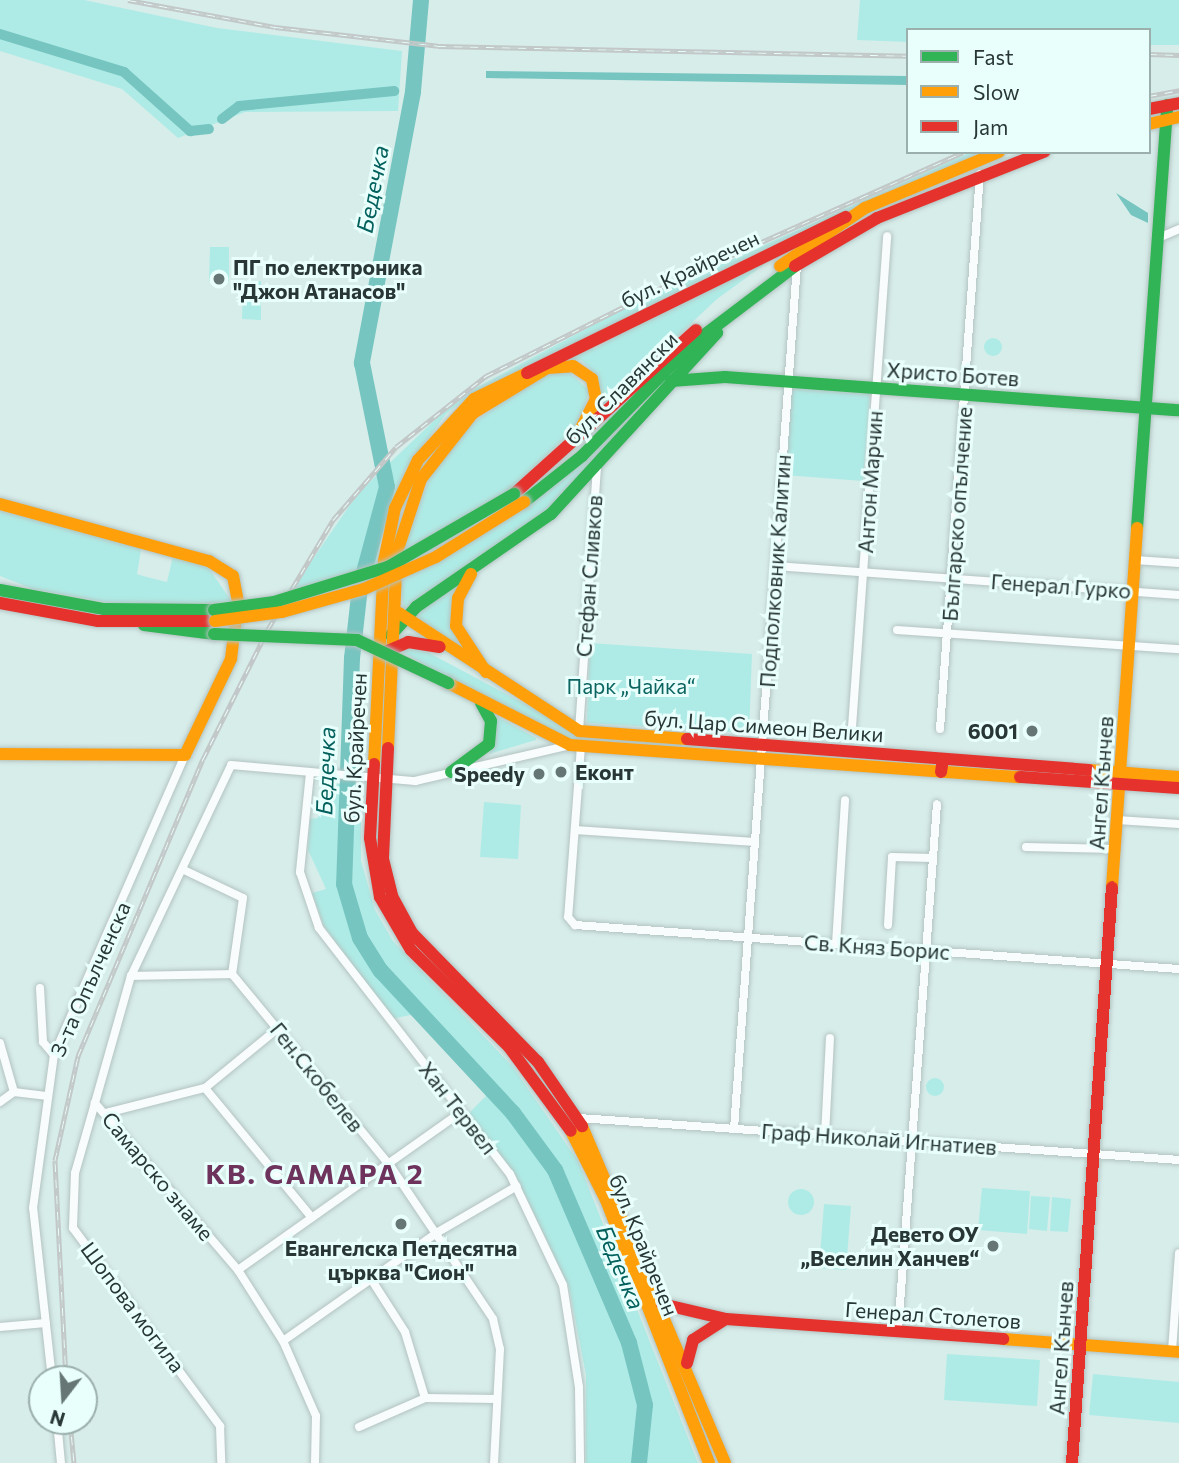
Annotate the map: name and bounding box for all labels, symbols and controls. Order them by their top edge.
legend [906,28,1151,154]
text: Fast [973,44,1014,69]
text: Slow [973,79,1020,104]
text: Jam [973,114,1008,139]
water label: Бедечка [350,143,394,235]
street label: бул. Крайречен [617,225,763,313]
place label: ПГ по електроника "Джон Атанасов" [233,254,422,304]
marker: ПГ по електроника "Джон Атанасов" [211,271,227,287]
street label: бул. Славянски [559,326,683,450]
street label: Христо Ботев [886,357,1020,391]
street label: Българско опълчение [937,406,977,622]
street label: Антон Марчин [852,410,888,554]
street label: Подполковник Калитин [754,454,796,688]
street label: Стефан Сливков [571,494,607,658]
street label: Генерал Гурко [990,569,1132,603]
street label: бул. Крайречен [338,672,372,824]
park label: Парк „Чайка“ [566,673,696,699]
street label: бул. Цар Симеон Велики [643,705,885,747]
street label: Ангел Кънчев [1084,715,1118,851]
place label: 6001 [968,718,1018,744]
marker: 6001 [1024,723,1040,739]
water label: Бедечка [310,726,340,816]
place label: Еконт [575,759,634,785]
place label: Speedy [454,761,525,787]
marker: Еконт [553,764,569,780]
marker: Speedy [531,766,547,782]
street label: 3-та Опълченска [45,898,135,1060]
street label: Св. Княз Борис [803,929,951,965]
street label: Ген.Скобелев [265,1017,369,1137]
street label: Хан Тервел [414,1057,502,1159]
street label: Самарско знаме [97,1107,219,1245]
street label: Граф Николай Игнатиев [760,1118,998,1160]
district label: КВ. САМАРА 2 [207,1156,423,1190]
street label: бул. Крайречен [604,1171,684,1319]
marker: Евангелска Петдесятна църква "Сион" [393,1216,409,1232]
water label: Бедечка [591,1221,651,1313]
place label: Девето ОУ „Веселин Ханчев“ [800,1221,979,1271]
place label: Евангелска Петдесятна църква "Сион" [285,1235,517,1285]
street label: Шопова могила [76,1237,190,1377]
marker: Девето ОУ „Веселин Ханчев“ [985,1238,1001,1254]
street label: Ангел Кънчев [1044,1280,1078,1416]
street label: Генерал Столетов [844,1296,1022,1334]
north arrow [28,1365,98,1435]
text: N [47,1406,67,1432]

